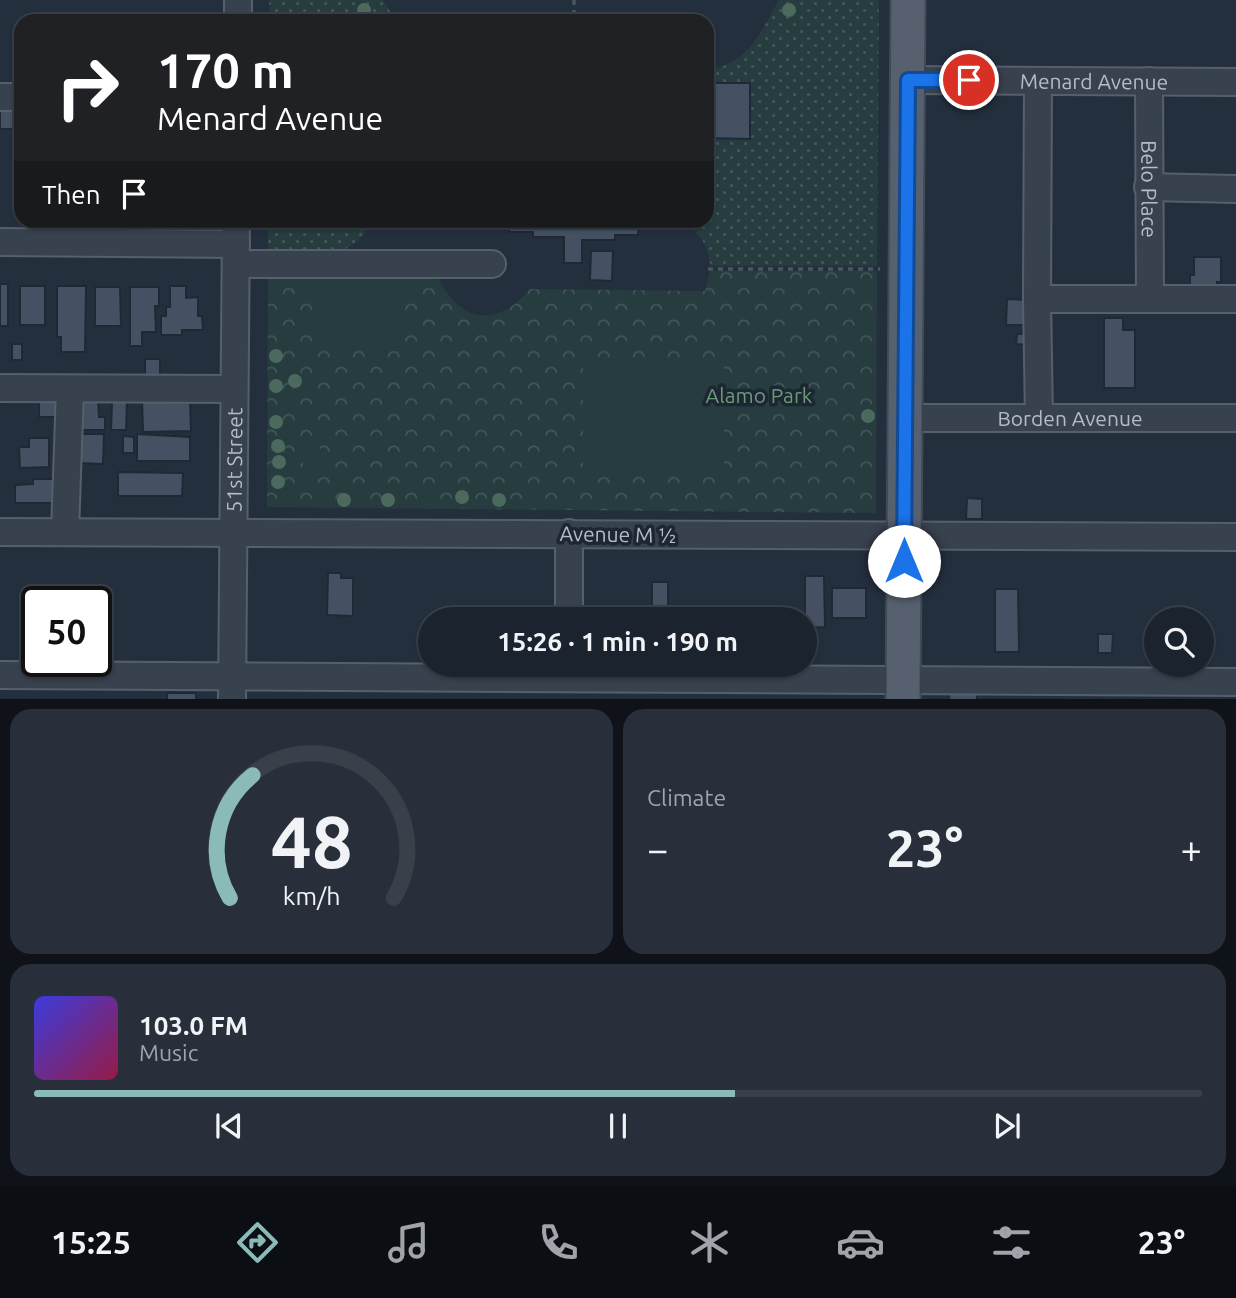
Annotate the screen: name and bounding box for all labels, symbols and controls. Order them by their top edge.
icon: right [42,42,133,133]
text: 170 m [157,42,294,97]
pin [939,50,999,110]
icon: arrive [950,61,988,99]
street label: Menard Avenue [1020,69,1168,94]
text: Menard Avenue [157,100,383,136]
street label: Belo Place [1137,140,1162,238]
icon: arrive [115,175,153,213]
text: Then [42,180,101,209]
park label: Alamo Park [706,383,813,407]
street label: Borden Avenue [997,406,1143,430]
street label: 51st Street [222,408,246,512]
street label: Avenue M ½ [559,521,677,547]
position arrow [867,524,941,598]
speed limit sign: 50 [21,586,112,677]
map controls [1144,607,1214,677]
button: search [1144,607,1214,677]
text: 15:26 · 1 min · 190 m [497,627,738,656]
text: Climate [647,785,726,810]
text: 48 [270,800,353,882]
text: 23° [886,819,963,877]
text: − [647,828,668,870]
text: + [1181,828,1202,870]
text: km/h [283,881,340,909]
text: 103.0 FM [139,1011,248,1040]
text: Music [139,1040,198,1065]
icon: previous [210,1107,248,1145]
icon: pause [599,1107,637,1145]
icon: next [988,1107,1026,1145]
icon: directions [233,1218,282,1267]
icon: music [384,1218,433,1267]
icon: phone [534,1218,583,1267]
icon: climate [685,1218,734,1267]
icon: car [836,1218,885,1267]
icon: filters [987,1218,1036,1267]
text: 15:25 [51,1224,131,1260]
text: 23° [1138,1224,1185,1260]

